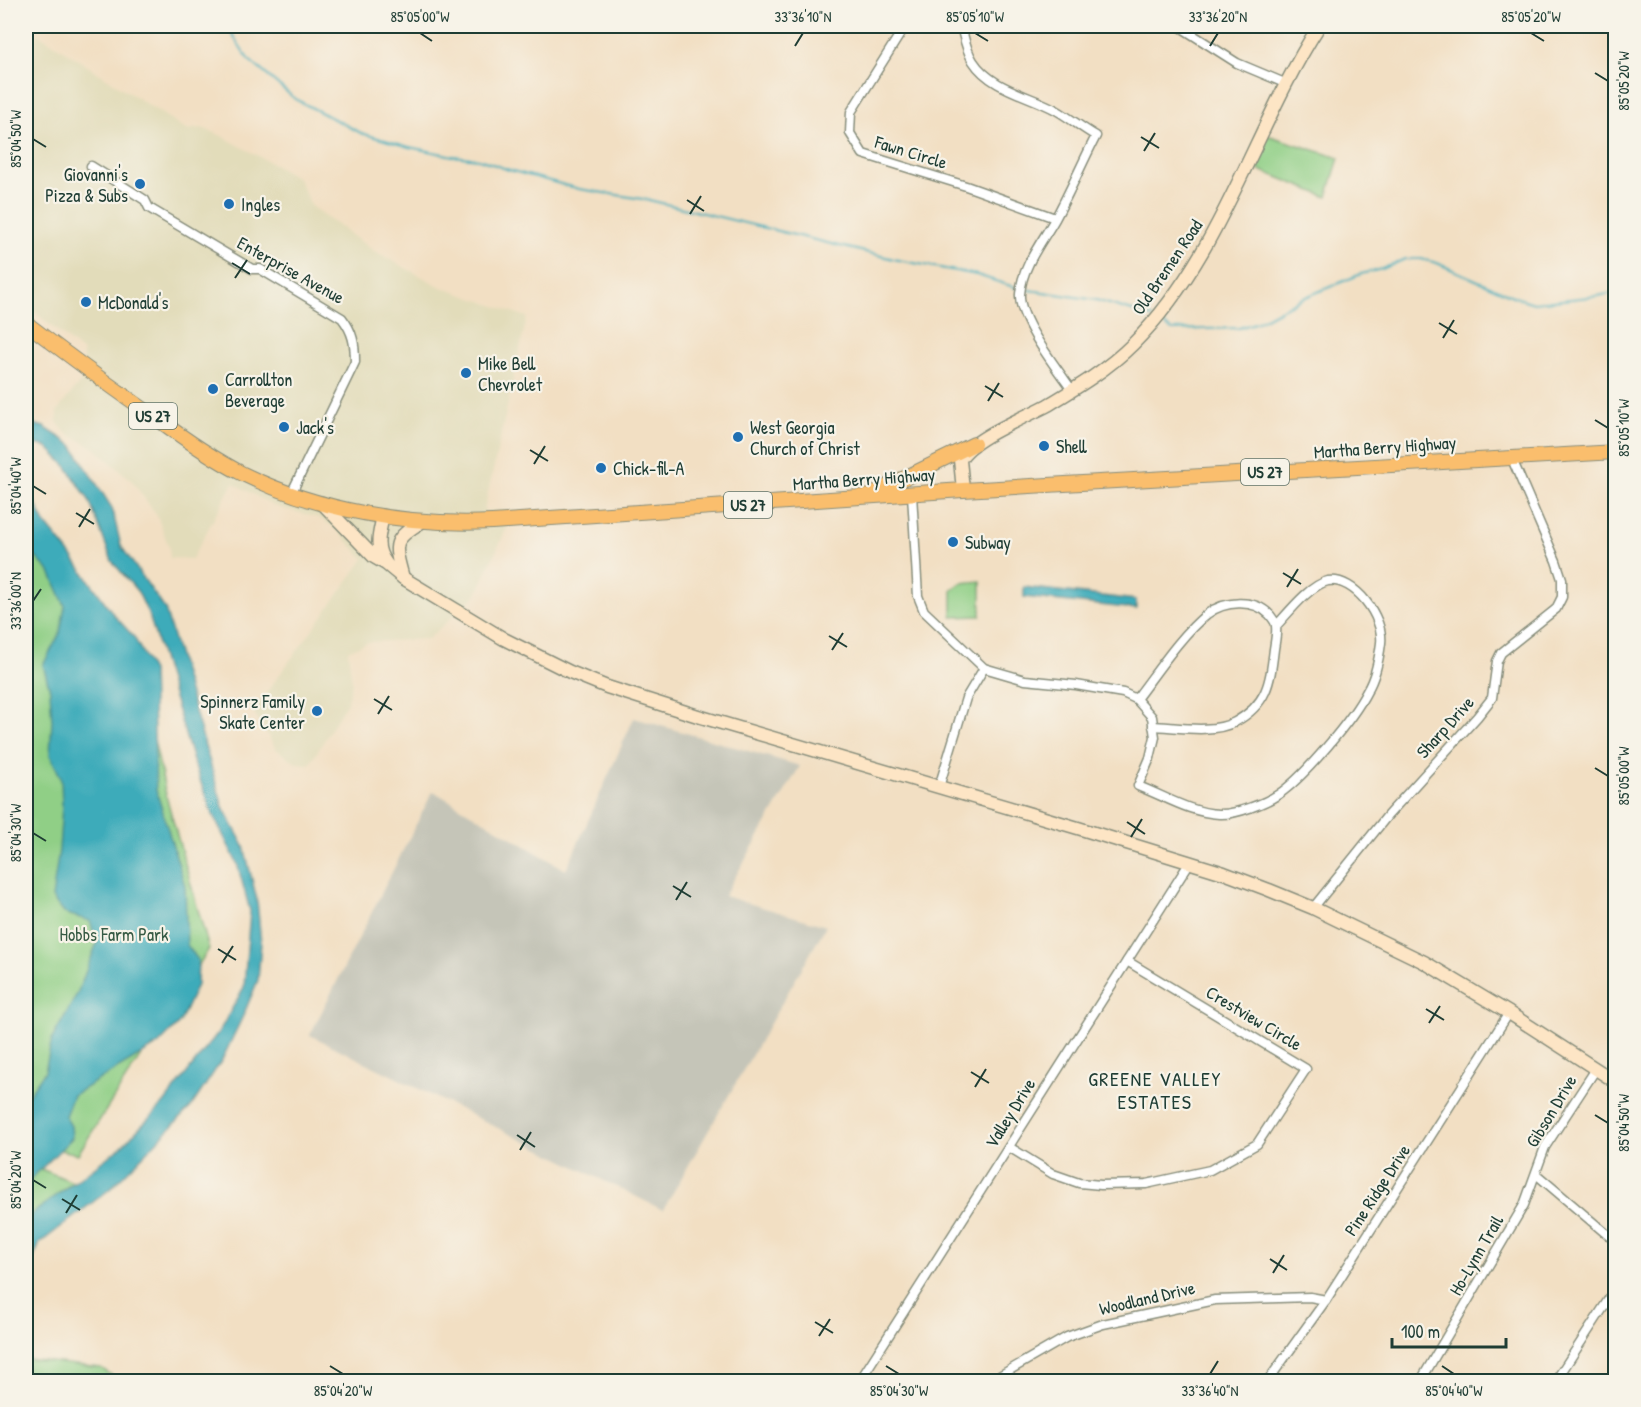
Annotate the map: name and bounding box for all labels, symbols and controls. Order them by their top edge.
text: 85°05'00"W [390,6,450,27]
text: 33°36'10"N [775,6,831,27]
text: 85°05'10"W [946,6,1005,27]
text: 33°36'20"N [1189,6,1247,27]
text: 85°05'20"W [1501,6,1561,27]
text: 85°05'20"W [1613,51,1634,111]
text: 85°04'50"W [5,109,26,168]
street label: Fawn Circle [871,129,950,175]
place label: Giovanni's Pizza & Subs [45,162,128,208]
marker: Giovanni's Pizza & Subs [133,177,147,191]
place label: Ingles [241,192,280,217]
marker: Ingles [222,197,236,211]
street label: Old Bremen Road [1126,214,1208,320]
street label: Enterprise Avenue [233,230,349,310]
place label: McDonald's [98,290,168,315]
marker: McDonald's [79,295,93,309]
place label: Mike Bell Chevrolet [478,351,543,397]
marker: Mike Bell Chevrolet [459,366,473,380]
place label: Carrollton Beverage [225,367,292,413]
marker: Carrollton Beverage [206,382,220,396]
text: 85°05'10"W [1613,398,1634,457]
road number: US 27 [129,403,177,429]
place label: Jack's [296,415,334,440]
place label: West Georgia Church of Christ [750,415,860,461]
marker: Jack's [277,420,291,434]
marker: West Georgia Church of Christ [731,430,745,444]
street label: Martha Berry Highway [1313,430,1457,464]
place label: Shell [1056,434,1087,459]
marker: Shell [1037,439,1051,453]
place label: Chick-fil-A [613,456,684,481]
text: 85°04'40"W [5,457,26,515]
road number: US 27 [1241,459,1289,485]
marker: Chick-fil-A [594,461,608,475]
street label: Martha Berry Highway [792,462,936,496]
road number: US 27 [724,492,772,518]
place label: Subway [965,530,1011,555]
marker: Subway [946,535,960,549]
text: 33°36'00"N [5,572,26,630]
place label: Spinnerz Family Skate Center [200,689,305,735]
street label: Sharp Drive [1410,691,1480,763]
marker: Spinnerz Family Skate Center [310,704,324,718]
text: 85°05'00"W [1613,746,1634,806]
text: 85°04'30"W [5,803,26,862]
park label: Hobbs Farm Park [60,922,169,947]
street label: Crestview Circle [1201,980,1307,1056]
district label: GREENE VALLEY ESTATES [1088,1065,1222,1115]
street label: Gibson Drive [1520,1070,1582,1152]
street label: Valley Drive [979,1073,1041,1153]
text: 85°04'50"W [1613,1093,1634,1152]
street label: Pine Ridge Drive [1338,1139,1416,1241]
text: 85°04'20"W [5,1150,26,1209]
street label: Ho-Lynn Trail [1443,1210,1509,1300]
street label: Woodland Drive [1097,1275,1197,1321]
scale bar [1392,1311,1506,1349]
text: 100 m [1401,1319,1440,1344]
text: 85°04'20"W [314,1380,373,1401]
text: 85°04'30"W [870,1380,929,1401]
text: 33°36'40"N [1182,1380,1238,1401]
text: 85°04'40"W [1425,1380,1483,1401]

